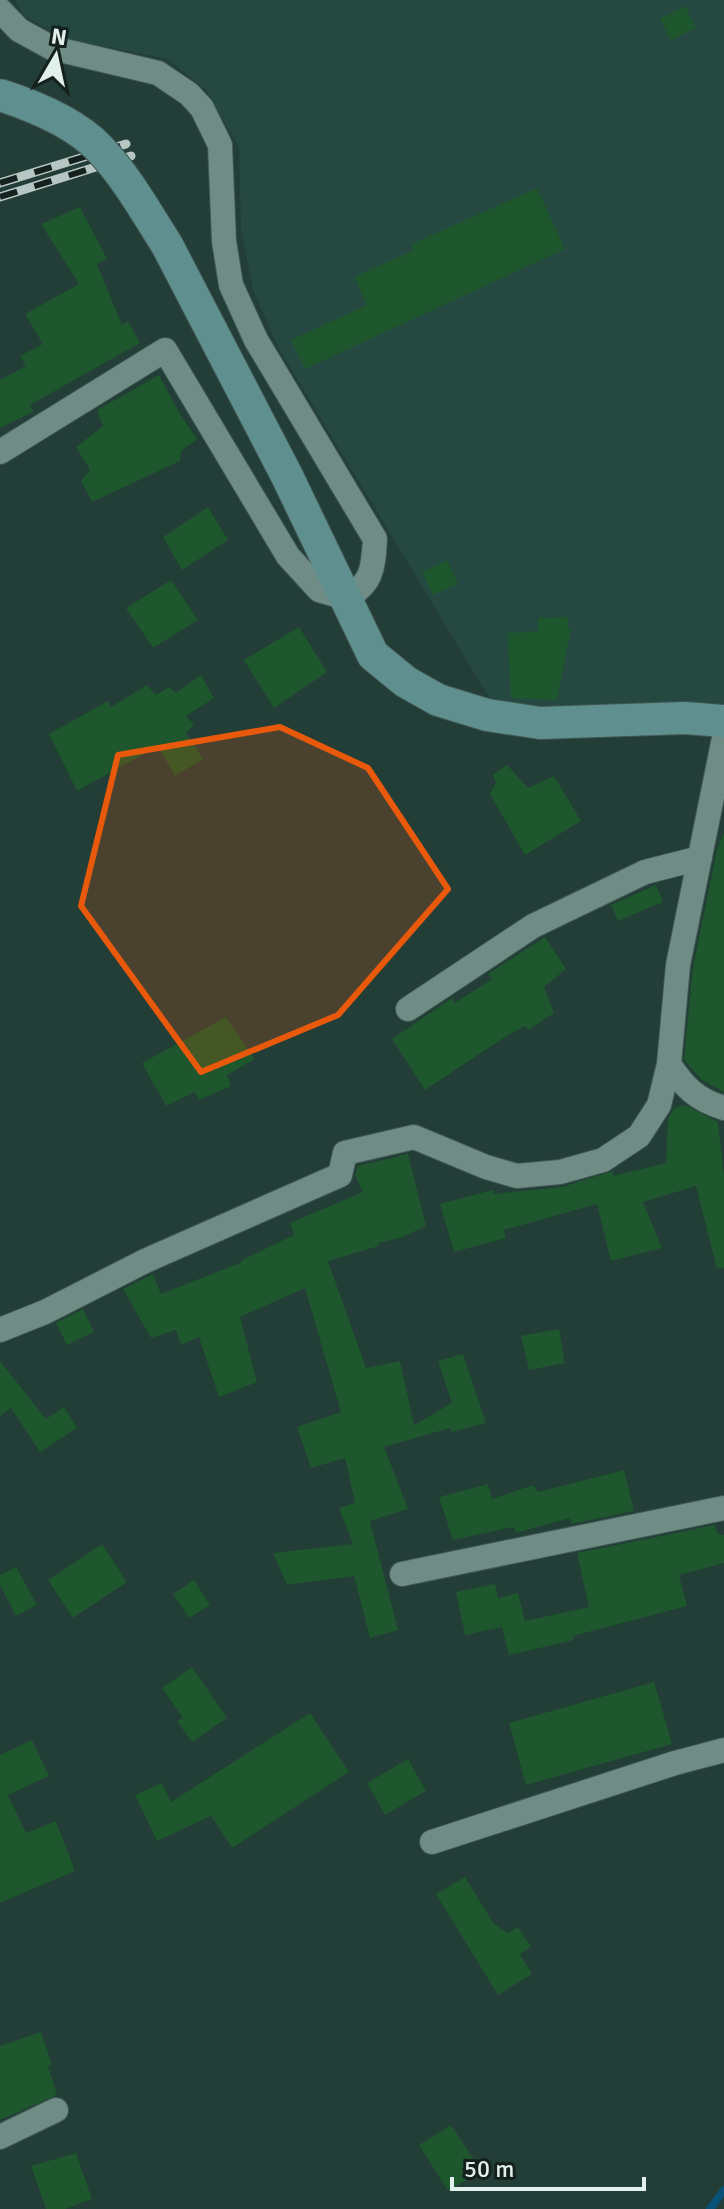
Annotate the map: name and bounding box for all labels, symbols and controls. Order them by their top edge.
north arrow [16,16,96,96]
text: N [49,22,69,51]
scale bar [452,2141,644,2191]
text: 50 m [464,2154,514,2184]

